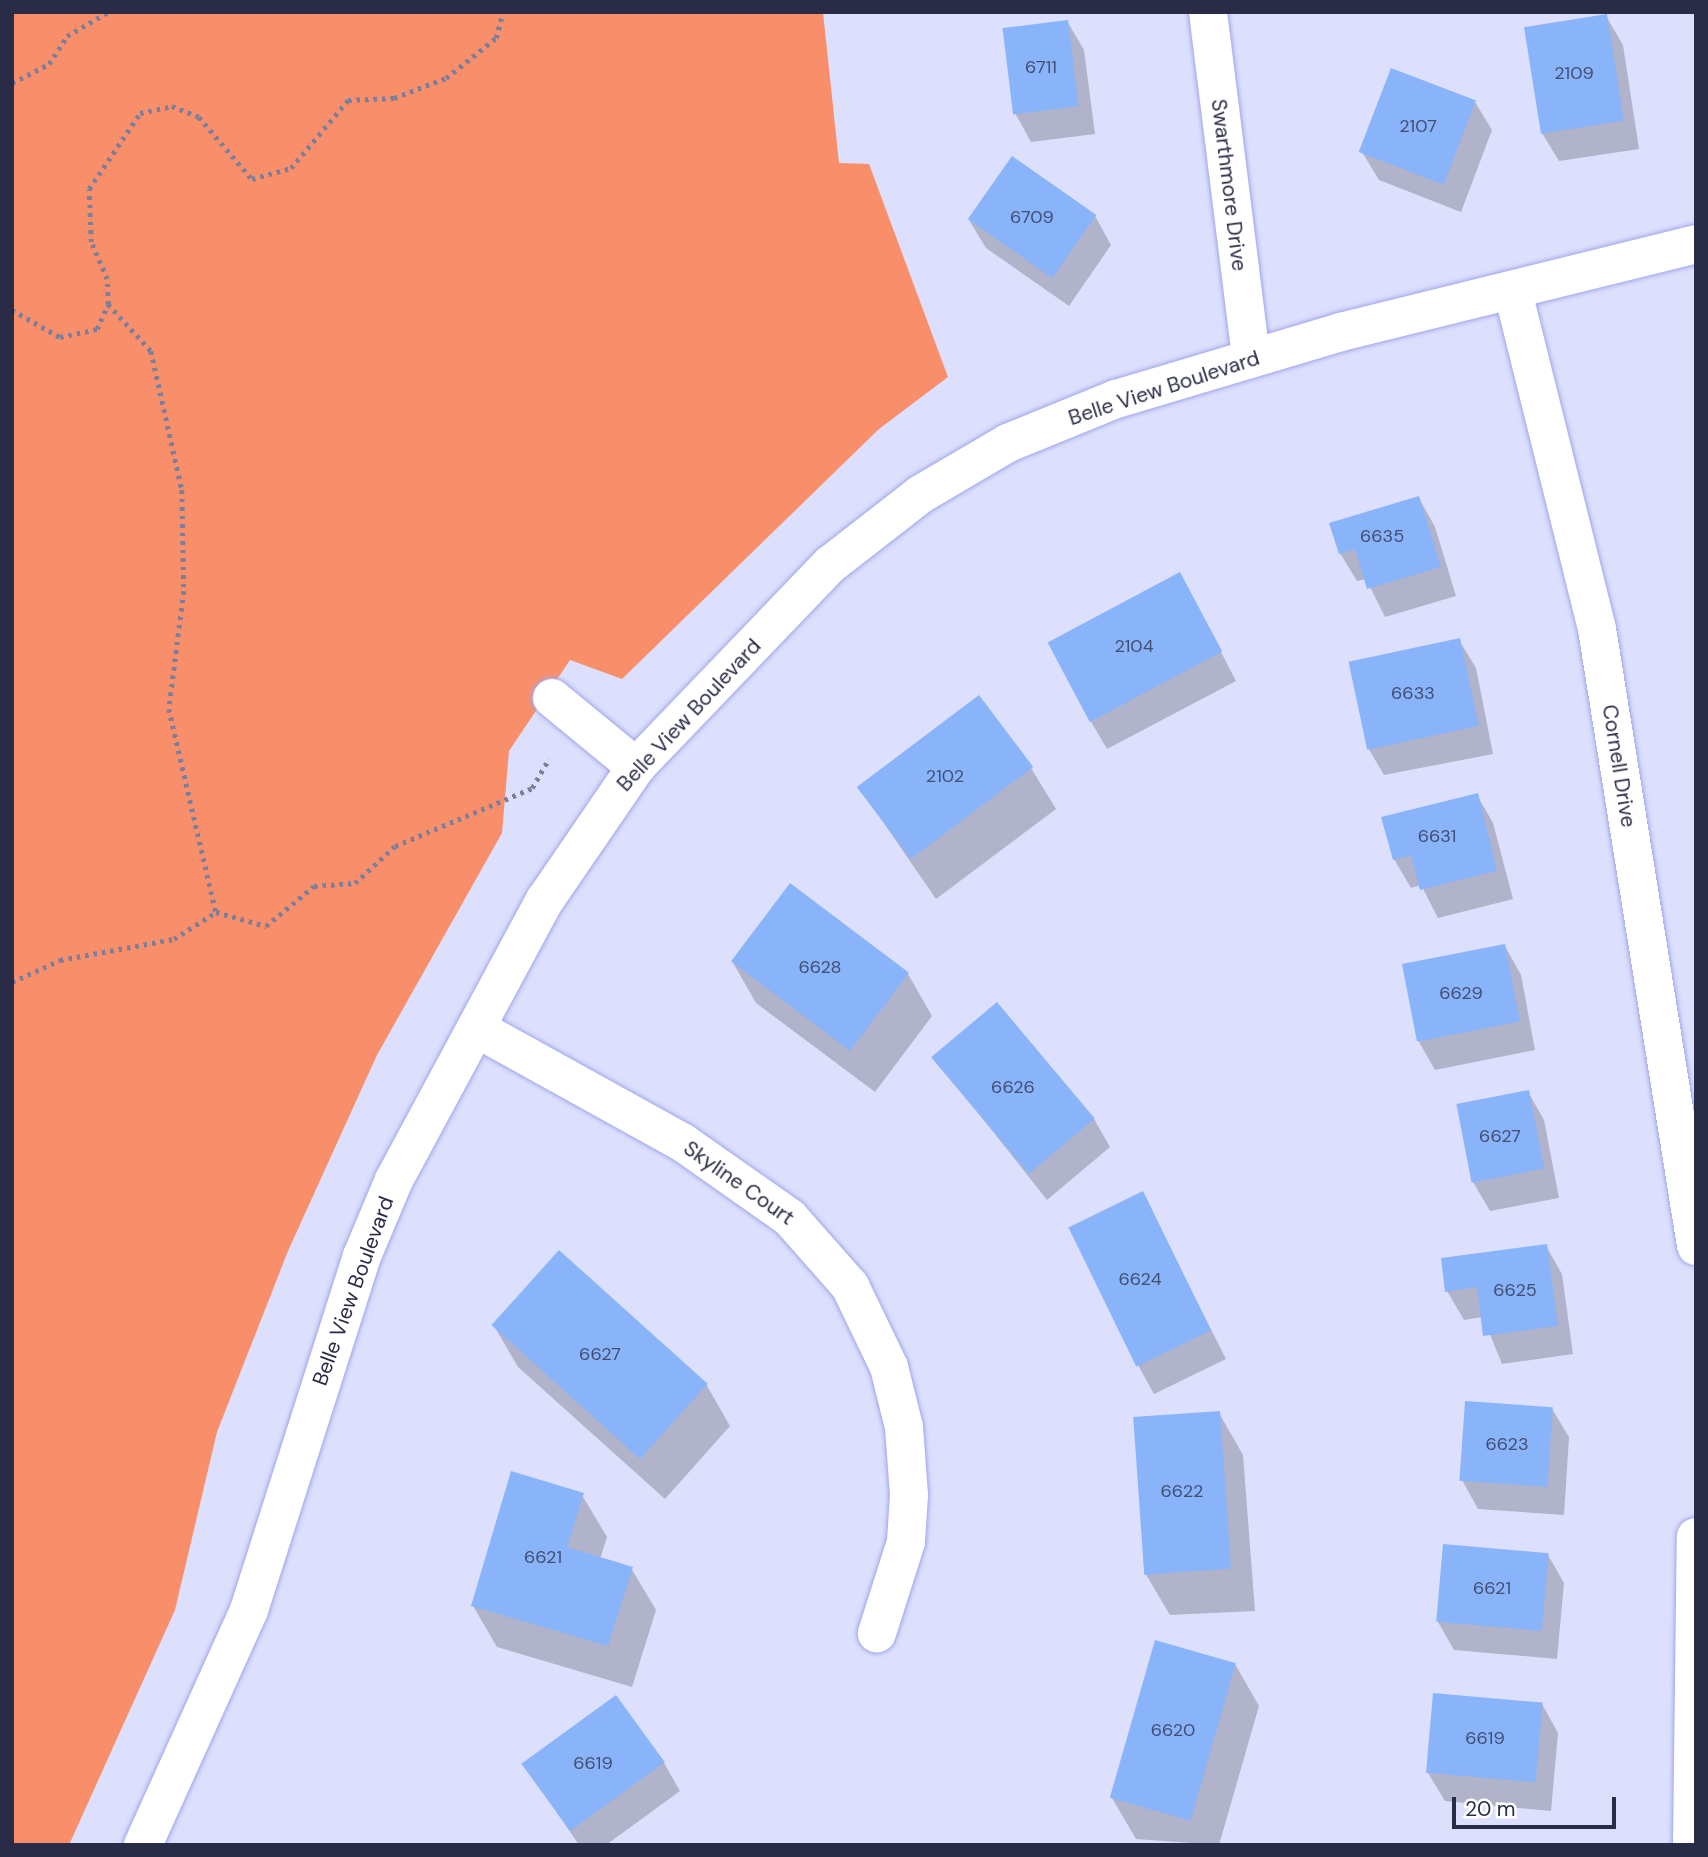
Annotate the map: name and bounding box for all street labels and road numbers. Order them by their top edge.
street label: Swarthmore Drive [1206,98,1252,272]
street label: Belle View Boulevard [1065,345,1263,431]
street label: Belle View Boulevard [612,633,766,797]
street label: Cornell Drive [1597,703,1641,829]
street label: Skyline Court [679,1136,799,1230]
street label: Belle View Boulevard [307,1193,399,1389]

